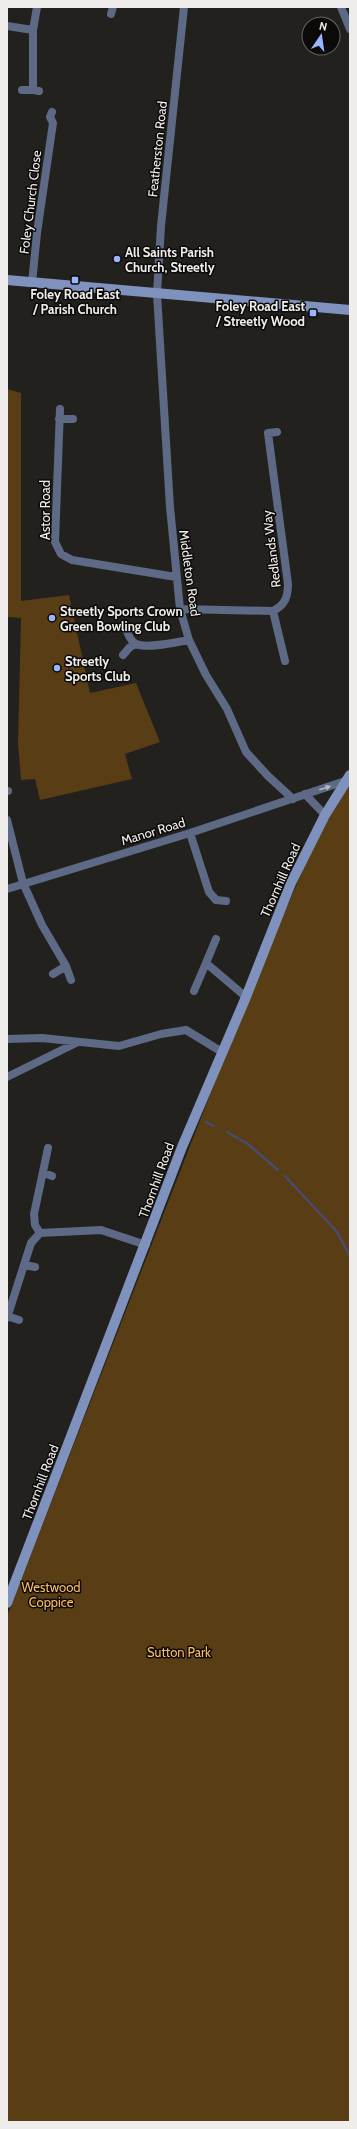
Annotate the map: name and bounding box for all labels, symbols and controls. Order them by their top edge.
north arrow [301,16,341,56]
text: N [318,19,329,34]
street label: Featherston Road [144,100,170,198]
street label: Foley Church Close [16,149,44,255]
place label: All Saints Parish Church, Streetly [125,244,215,275]
marker: All Saints Parish Church, Streetly [112,254,122,264]
marker: Foley Road East / Parish Church [70,275,80,285]
place label: Foley Road East / Parish Church [30,286,120,317]
place label: Foley Road East / Streetly Wood [215,298,306,329]
marker: Foley Road East / Streetly Wood [308,308,318,318]
street label: Astor Road [37,480,53,540]
street label: Redlands Way [258,509,284,589]
street label: Middleton Road [176,529,204,617]
place label: Streetly Sports Crown Green Bowling Club [60,603,183,634]
marker: Streetly Sports Crown Green Bowling Club [47,613,57,623]
place label: Streetly Sports Club [65,653,131,684]
marker: Streetly Sports Club [52,663,62,673]
one-way arrow [320,785,332,791]
street label: Manor Road [119,814,187,848]
street label: Thornhill Road [257,840,303,920]
street label: Thornhill Road [135,1140,177,1220]
street label: Thornhill Road [18,1442,62,1522]
park label: Westwood Coppice [21,1579,81,1610]
park label: Sutton Park [147,1644,211,1660]

